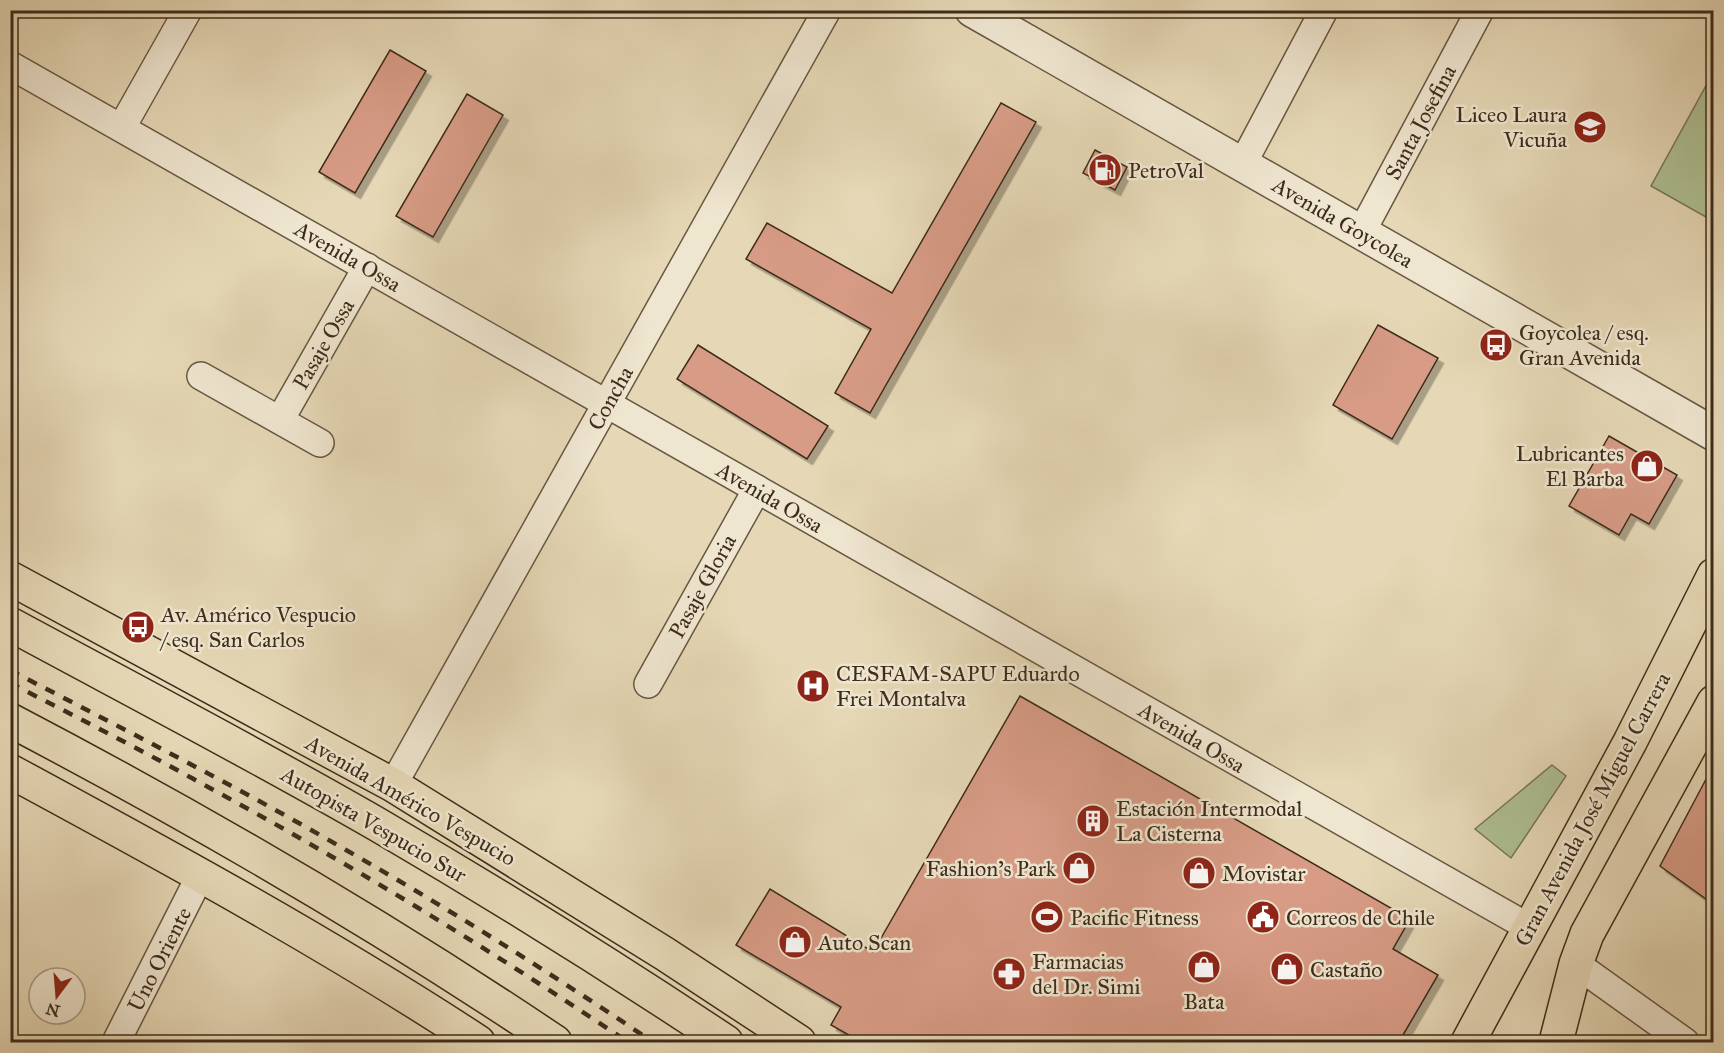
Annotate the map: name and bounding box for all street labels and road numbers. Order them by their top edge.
street label: Santa Josefina [1379,59,1462,184]
street label: Avenida Goycolea [1267,171,1419,274]
street label: Avenida Ossa [289,215,406,298]
street label: Pasaje Ossa [287,294,361,394]
street label: Concha [582,361,639,435]
street label: Avenida Ossa [711,456,828,539]
street label: Pasaje Gloria [663,529,742,643]
street label: Gran Avenida José Miguel Carrera [1509,667,1677,951]
street label: Avenida Ossa [1133,696,1250,779]
street label: Avenida Américo Vespucio [300,729,521,872]
street label: Autopista Vespucio Sur [275,760,472,889]
street label: Uno Oriente [122,902,197,1016]

